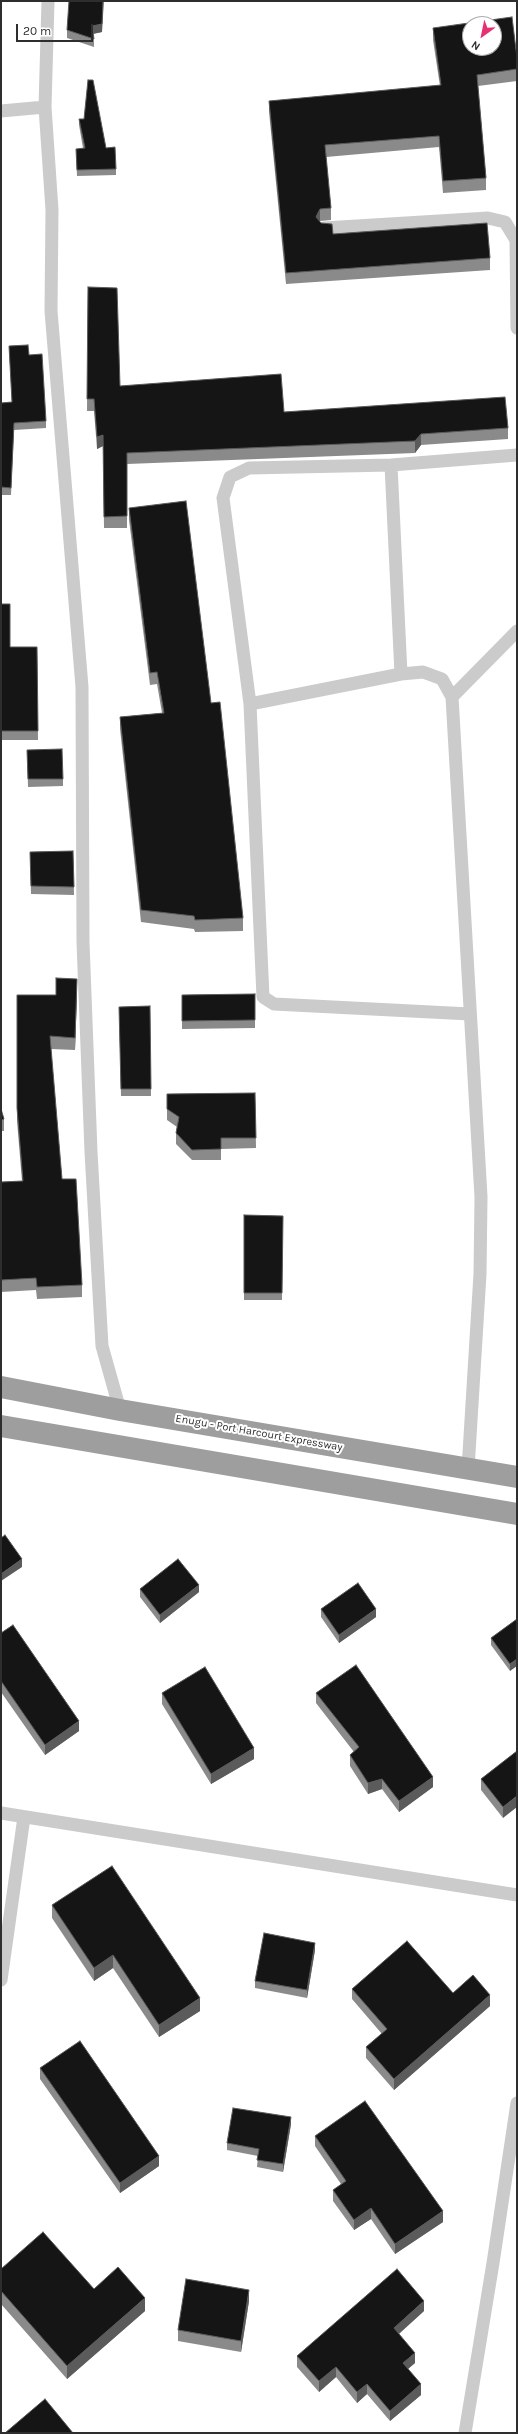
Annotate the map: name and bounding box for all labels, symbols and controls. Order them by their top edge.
scale bar [18,16,95,42]
north arrow [462,16,502,56]
text: 20 m [23,24,51,38]
text: N [469,38,483,53]
street label: Enugu - Port Harcourt Expressway [175,1412,343,1454]

